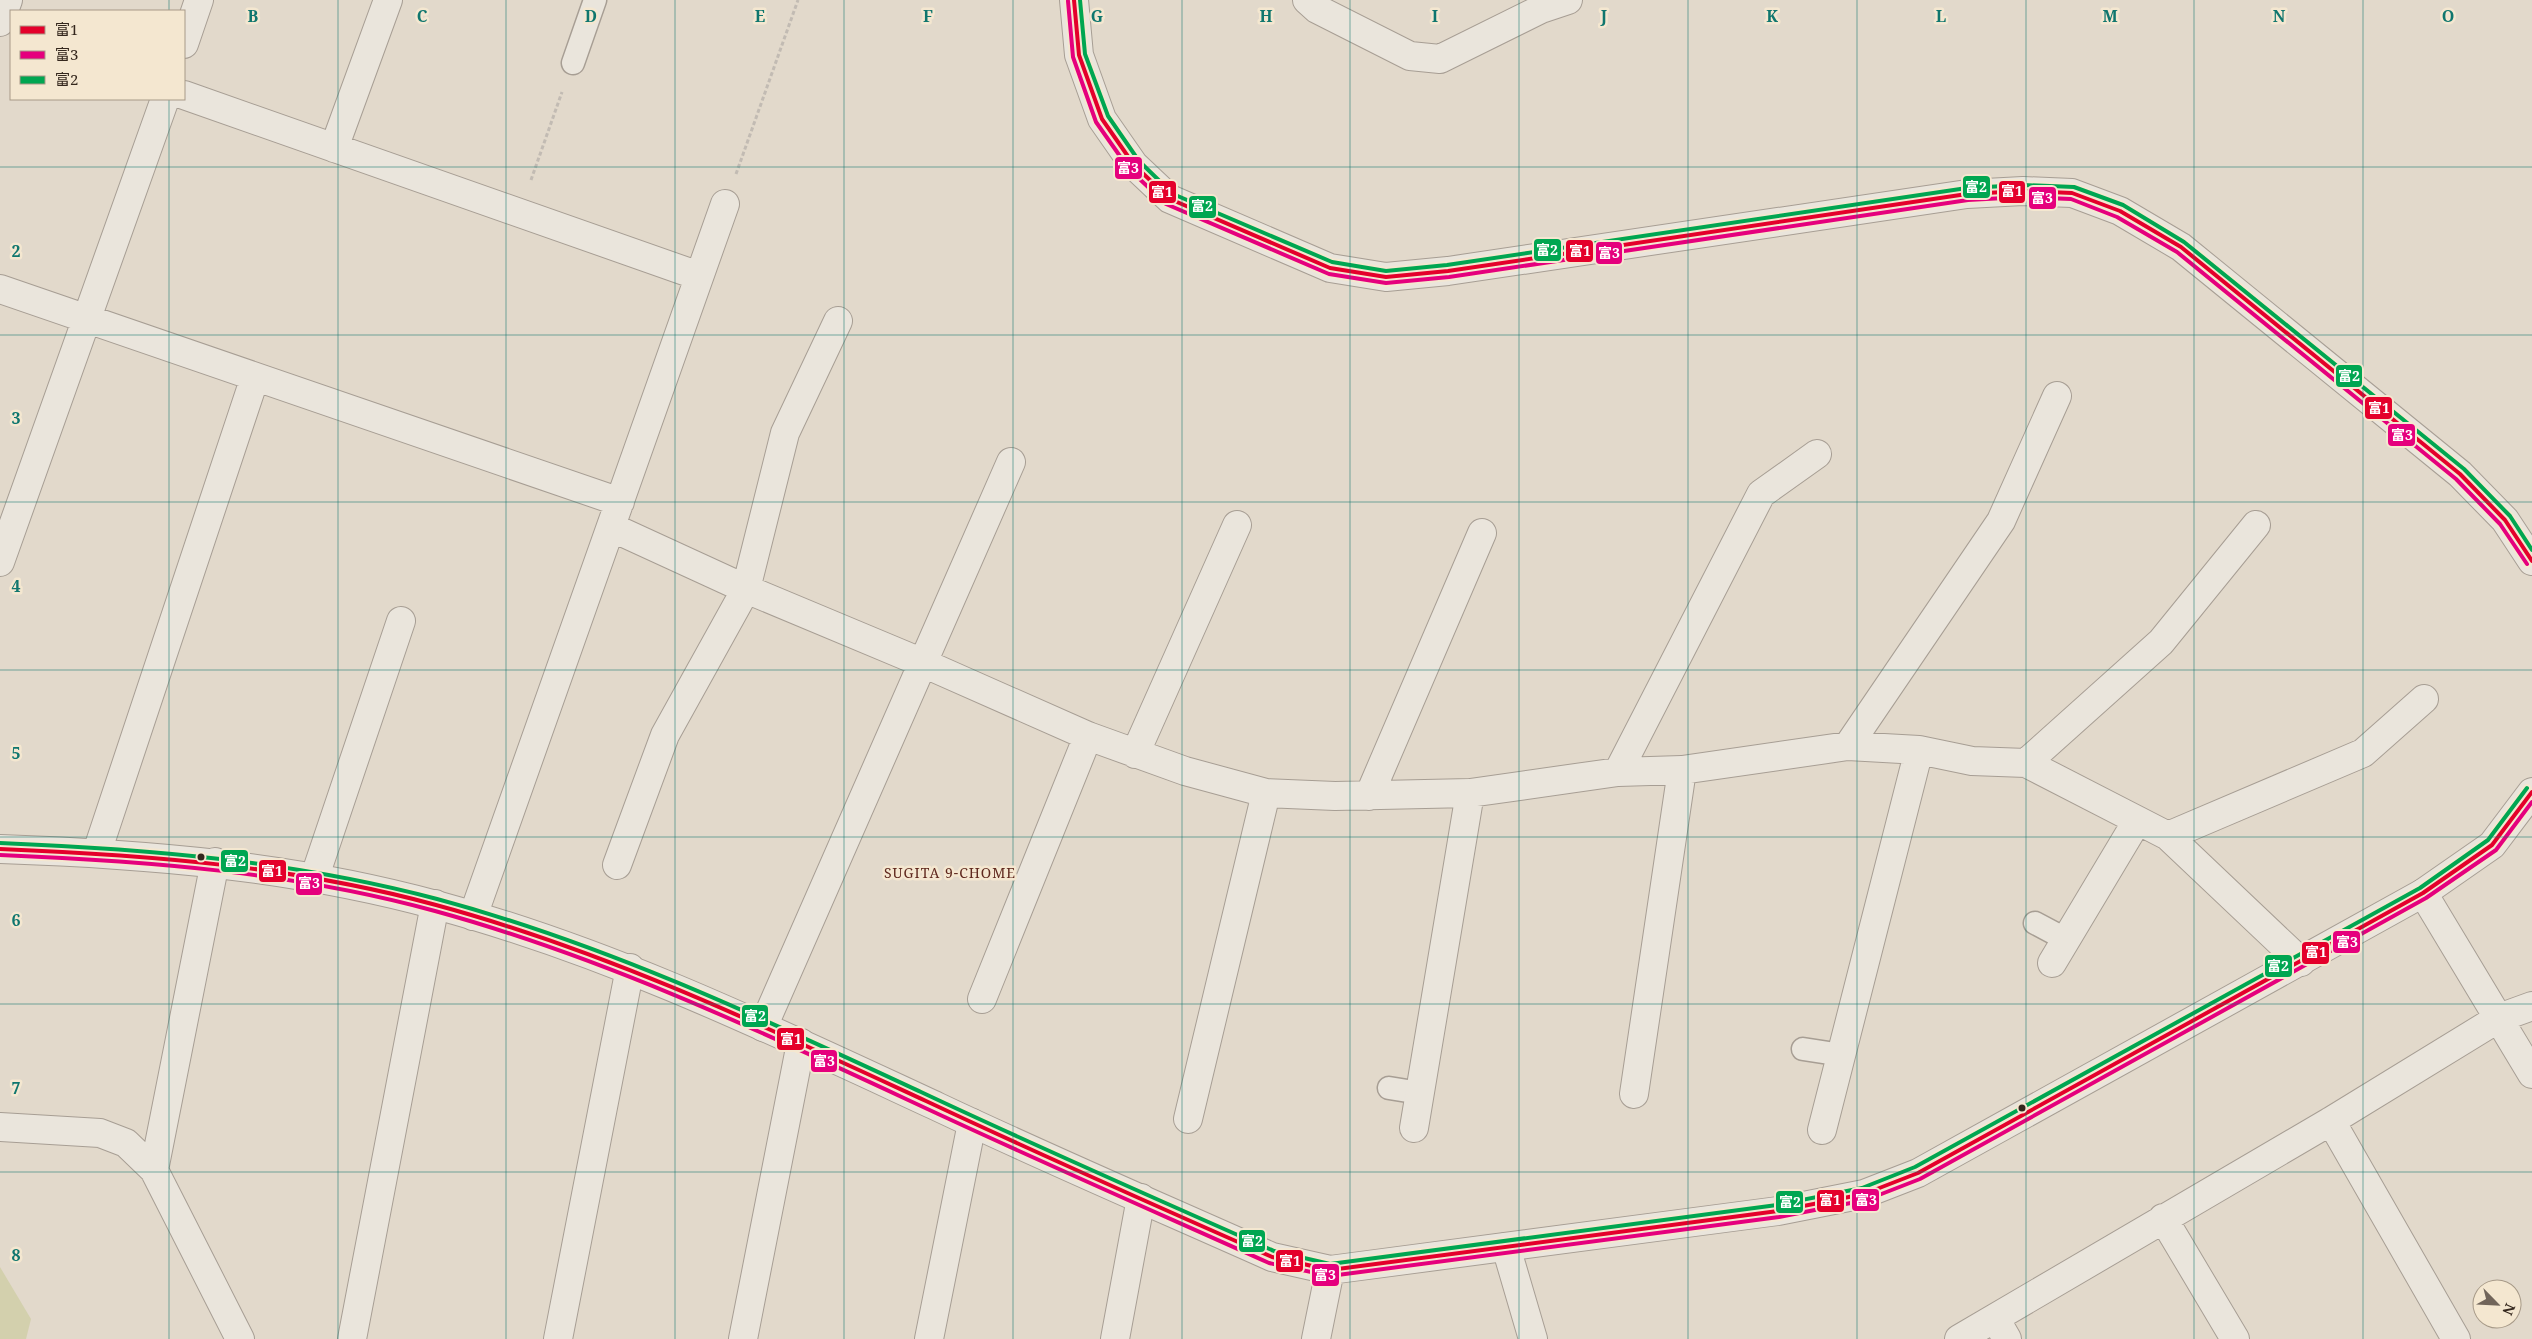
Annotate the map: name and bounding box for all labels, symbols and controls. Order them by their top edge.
text: B [248,5,259,27]
text: C [417,5,428,27]
text: D [585,5,597,27]
text: E [755,5,765,27]
text: F [923,5,933,27]
text: G [1091,5,1103,27]
text: H [1259,5,1273,27]
text: I [1432,5,1438,27]
text: J [1600,5,1608,27]
text: K [1766,5,1778,27]
text: L [1936,5,1946,27]
text: M [2102,5,2118,27]
text: N [2273,5,2286,27]
text: O [2442,5,2454,27]
legend [10,10,185,100]
text: 富1 [55,19,78,39]
text: 富3 [55,44,78,64]
text: 富2 [55,69,78,89]
line badge: 富3 [1114,156,1143,180]
text: 富3 [1117,158,1139,177]
line badge: 富2 [1962,175,1991,199]
text: 富2 [1965,177,1987,196]
line badge: 富1 [1148,180,1177,204]
line badge: 富1 [1998,180,2026,204]
text: 富1 [2001,181,2023,200]
text: 富1 [1151,182,1173,201]
line badge: 富3 [2028,186,2057,210]
text: 富3 [2031,188,2053,207]
line badge: 富2 [1188,195,1217,219]
text: 富2 [1191,196,1213,215]
line badge: 富2 [1533,238,1562,262]
line badge: 富1 [1565,239,1594,263]
text: 2 [11,240,21,262]
text: 富2 [1536,240,1558,259]
text: 富1 [1569,241,1591,260]
line badge: 富3 [1595,241,1623,265]
text: 富3 [1598,243,1620,262]
line badge: 富2 [2335,364,2363,388]
text: 富2 [2338,366,2360,385]
line badge: 富1 [2364,396,2393,420]
text: 富1 [2368,398,2390,417]
text: 3 [11,407,21,429]
line badge: 富3 [2387,423,2416,447]
text: 富3 [2391,425,2413,444]
text: 4 [11,575,21,597]
text: 5 [11,742,21,764]
line badge: 富2 [220,849,249,873]
text: 富2 [224,851,246,870]
unlabelled marker [196,852,206,862]
line badge: 富1 [258,859,287,883]
text: 富1 [261,861,283,880]
district label: SUGITA 9-CHOME [884,863,1016,882]
line badge: 富3 [295,872,323,896]
text: 富3 [298,873,320,892]
text: 6 [11,909,21,931]
line badge: 富3 [2332,930,2361,954]
text: 富3 [2336,932,2358,951]
line badge: 富1 [2301,941,2330,965]
text: 富1 [2305,942,2327,961]
line badge: 富2 [2264,954,2293,978]
text: 富2 [2267,956,2289,975]
line badge: 富2 [741,1004,769,1028]
text: 富2 [744,1006,766,1025]
line badge: 富1 [776,1027,805,1051]
text: 富1 [780,1029,802,1048]
line badge: 富3 [810,1049,838,1073]
text: 富3 [813,1051,835,1070]
text: 7 [11,1077,21,1099]
unlabelled marker [2017,1103,2027,1113]
line badge: 富3 [1851,1188,1880,1212]
line badge: 富1 [1816,1189,1845,1213]
line badge: 富2 [1775,1190,1804,1214]
text: 富1 [1819,1190,1841,1209]
text: 富3 [1855,1190,1877,1209]
text: 富2 [1779,1192,1801,1211]
line badge: 富2 [1238,1229,1266,1253]
text: 富2 [1241,1231,1263,1250]
text: 8 [11,1244,21,1266]
line badge: 富1 [1275,1249,1304,1273]
text: 富1 [1279,1251,1301,1270]
line badge: 富3 [1311,1263,1340,1287]
text: 富3 [1314,1265,1336,1284]
north arrow [2472,1279,2522,1329]
text: N [2498,1301,2520,1318]

